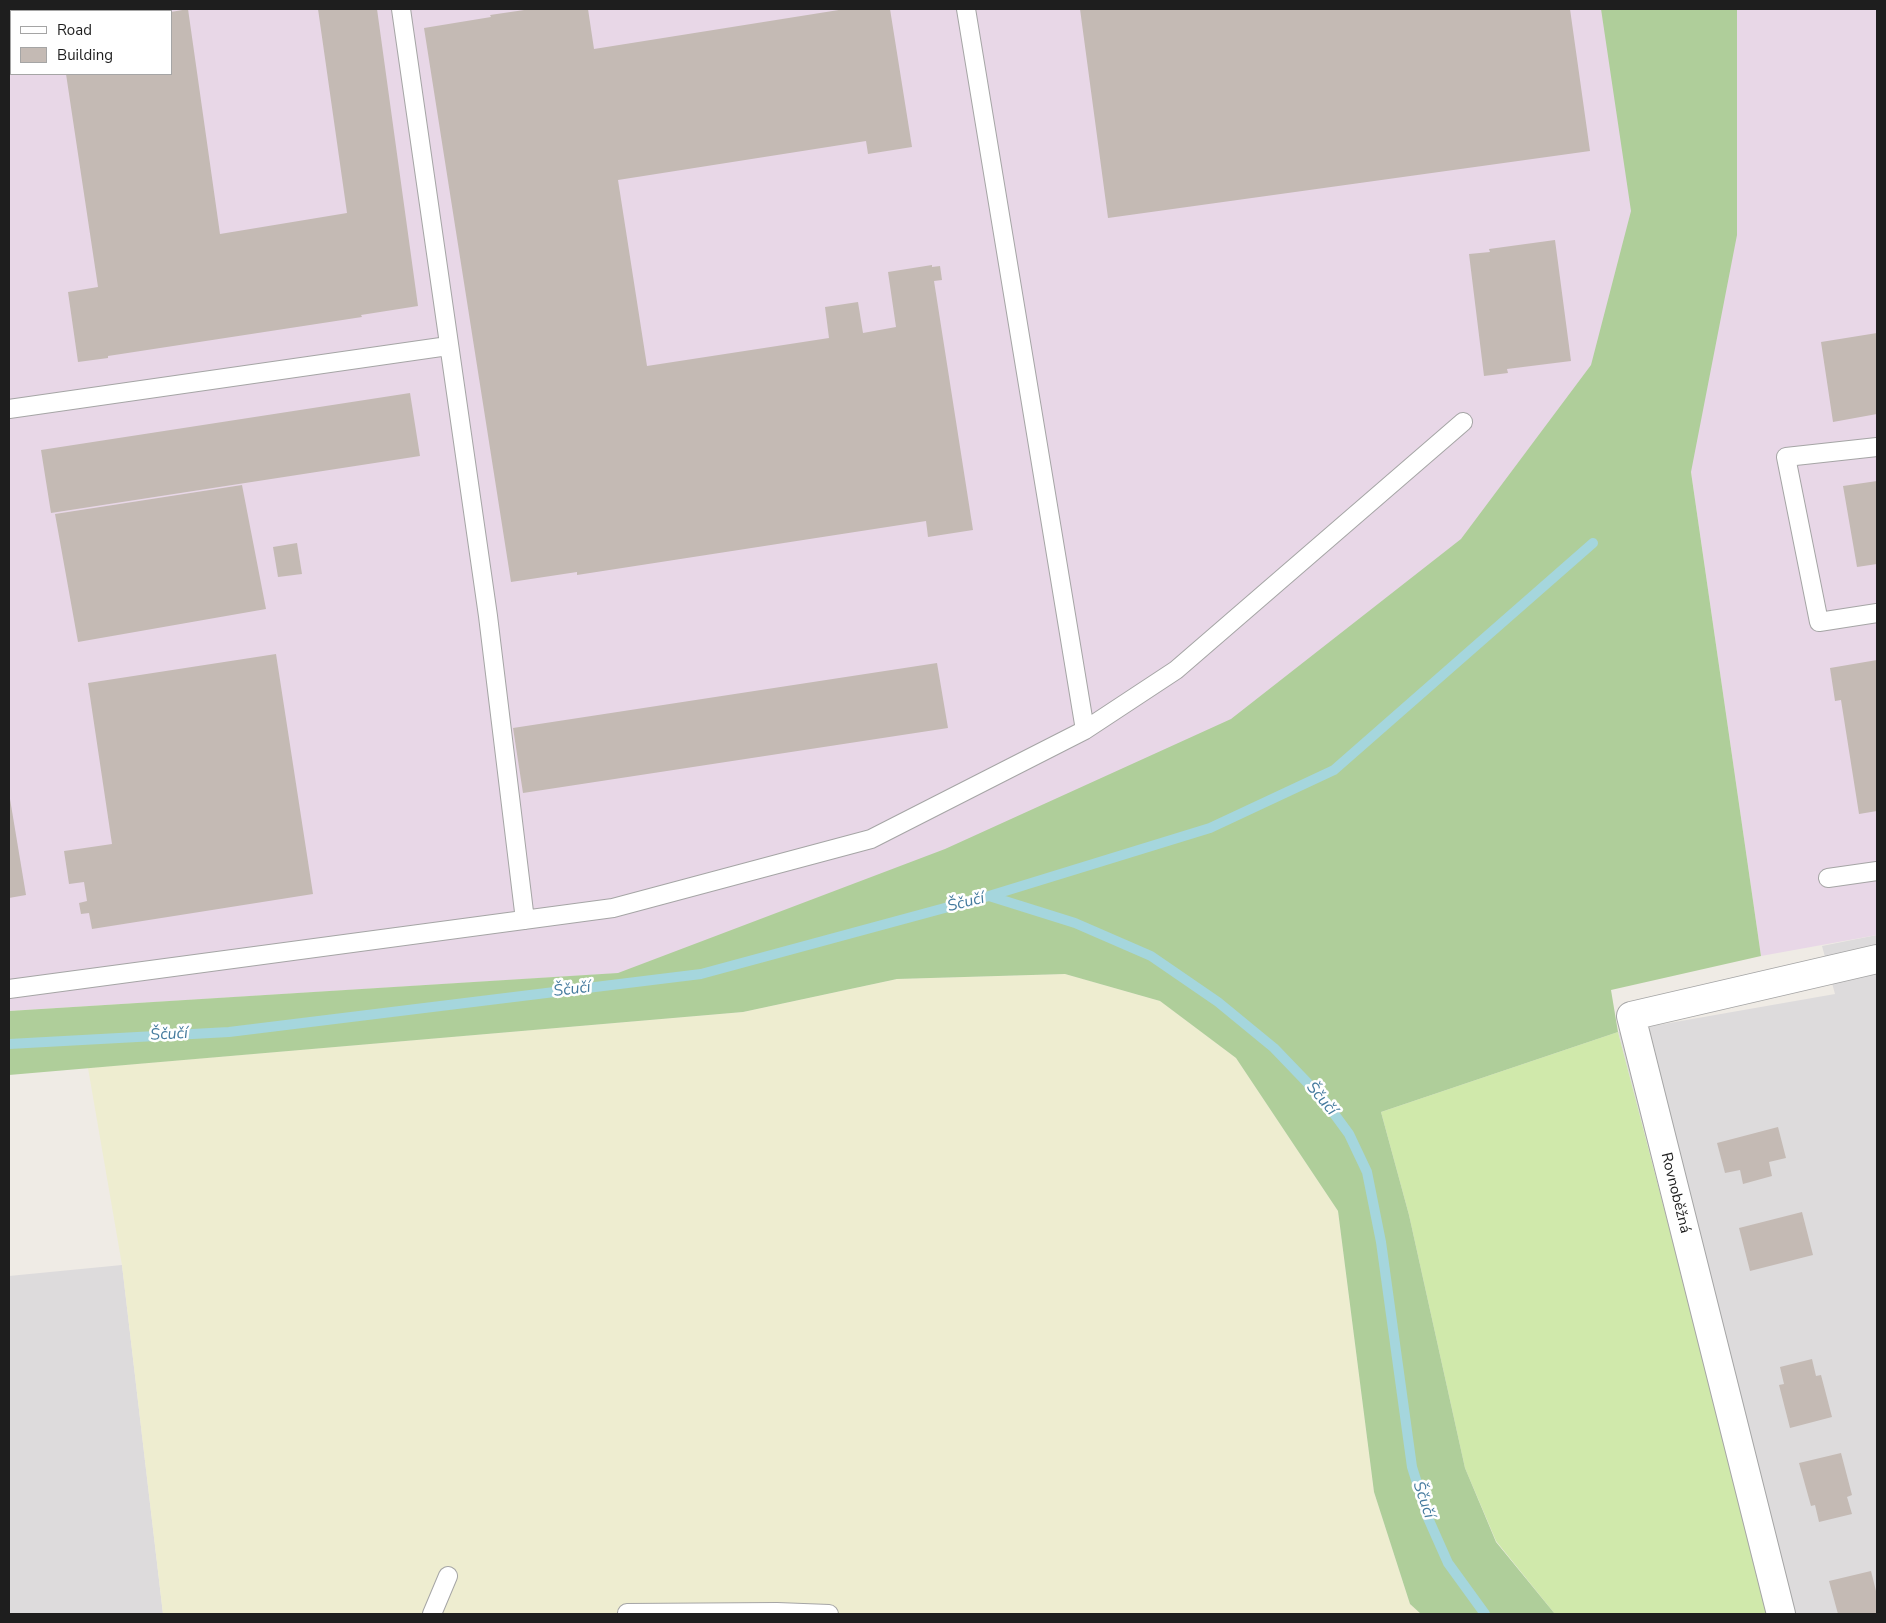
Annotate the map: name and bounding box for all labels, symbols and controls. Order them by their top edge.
legend [10,10,172,75]
text: Road [57,20,92,40]
text: Building [57,45,113,65]
water label: Ščučí [946,889,986,917]
water label: Ščučí [552,978,592,1002]
water label: Ščučí [150,1024,188,1046]
water label: Ščučí [1302,1079,1340,1119]
street label: Rovnoběžná [1656,1151,1694,1235]
water label: Ščučí [1408,1479,1438,1521]

